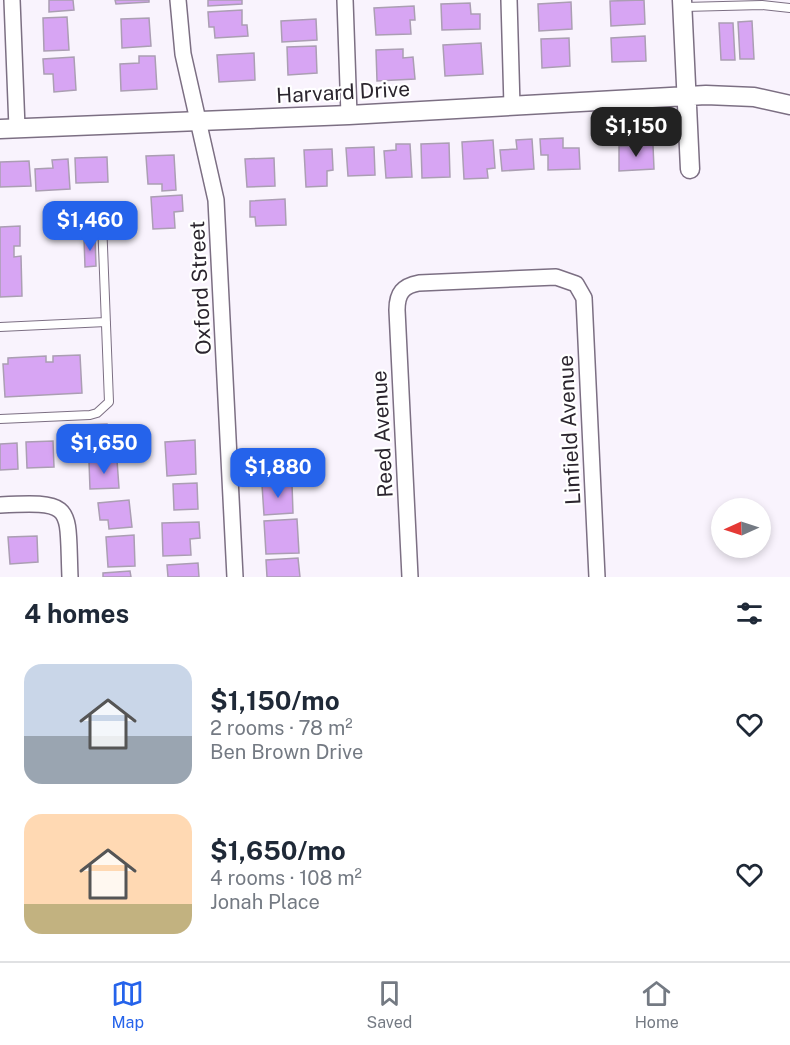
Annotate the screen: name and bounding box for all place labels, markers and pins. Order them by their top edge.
pin: $1,150 [587,107,685,158]
pin: $1,460 [41,201,139,252]
pin: $1,650 [55,424,153,475]
pin: $1,880 [229,448,327,499]

